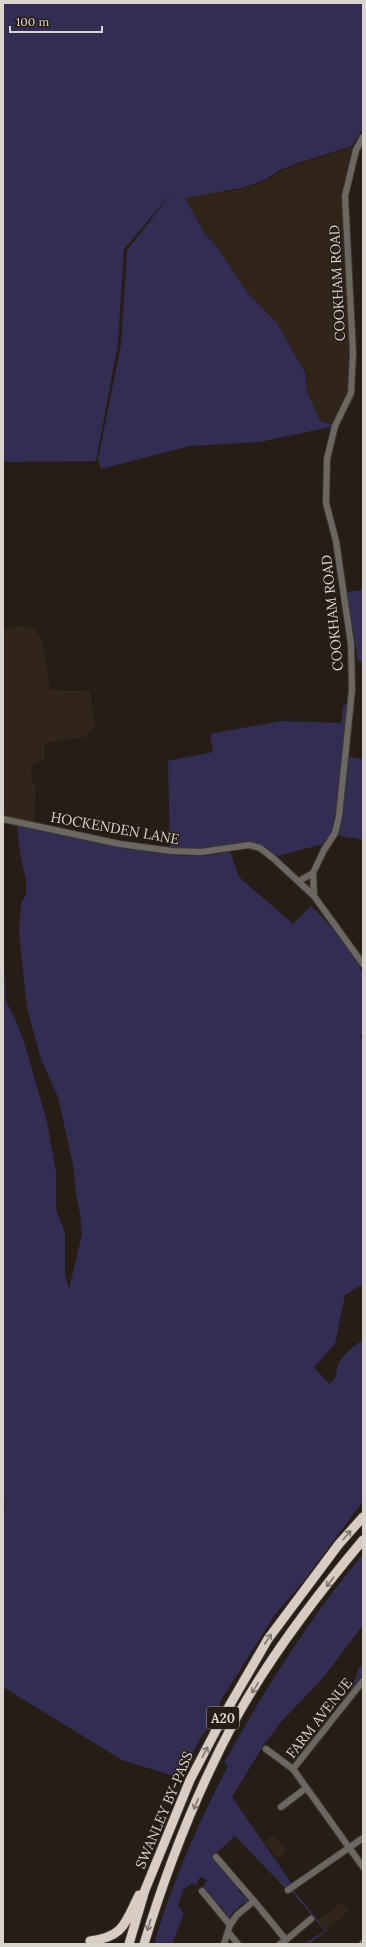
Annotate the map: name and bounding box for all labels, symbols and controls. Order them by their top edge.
scale bar [10,8,102,34]
text: 100 m [16,14,49,29]
street label: COOKHAM ROAD [325,224,349,342]
street label: COOKHAM ROAD [317,554,347,672]
street label: HOCKENDEN LANE [49,808,181,848]
one-way arrow [342,1531,351,1541]
one-way arrow [326,1576,334,1587]
one-way arrow [265,1633,273,1645]
street label: FARM AVENUE [282,1674,356,1762]
one-way arrow [251,1682,259,1694]
road number: A20 [207,1707,239,1729]
one-way arrow [201,1746,209,1758]
street label: SWANLEY BY-PASS [131,1749,197,1871]
one-way arrow [192,1797,199,1809]
one-way arrow [145,1919,153,1931]

